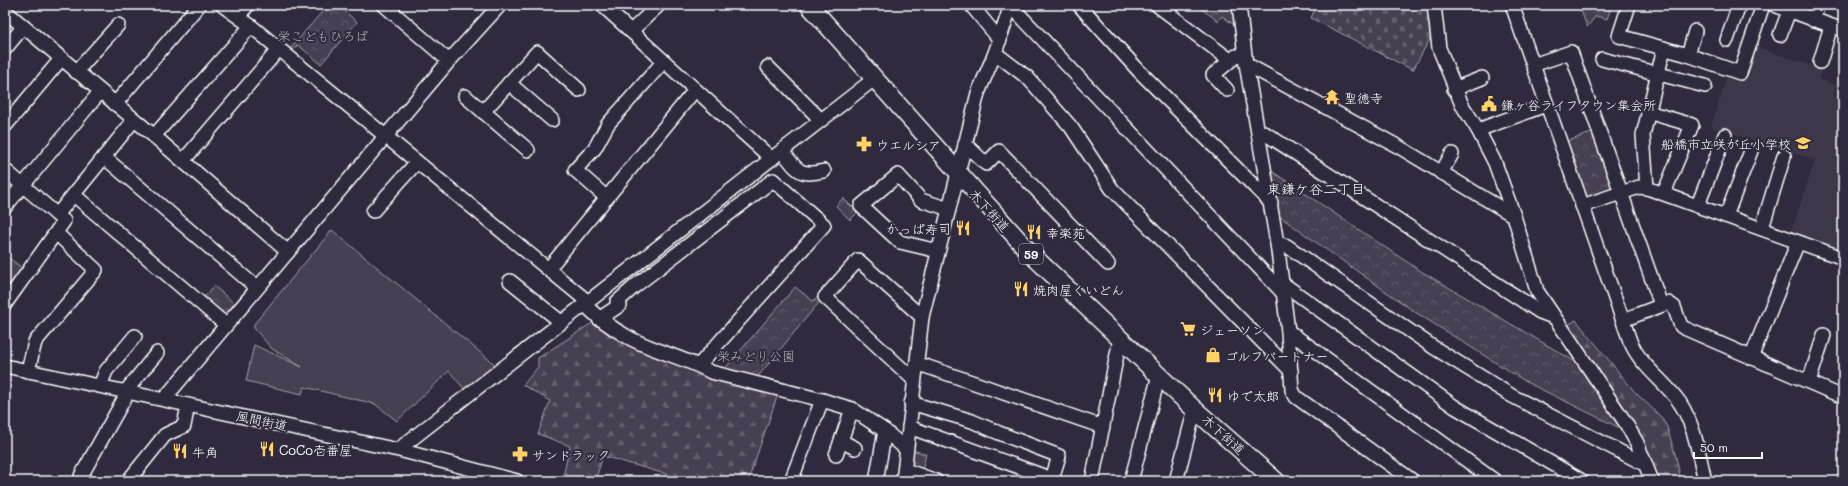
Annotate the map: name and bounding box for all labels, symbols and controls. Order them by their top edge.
park label: 栄こどもひろば [277,27,369,44]
temple icon: 聖徳寺 [1323,88,1341,106]
place label: 聖徳寺 [1344,89,1383,106]
public building icon: 鎌ヶ谷ライフタウン集会所 [1480,95,1498,113]
place label: 鎌ヶ谷ライフタウン集会所 [1501,96,1656,113]
school or university icon: 船橋市立咲が丘小学校 [1794,134,1812,152]
pharmacy icon: ウエルシア [855,135,873,153]
place label: 船橋市立咲が丘小学校 [1661,135,1791,152]
place label: ウエルシア [876,136,941,153]
district label: 東鎌ケ谷二丁目 [1267,179,1365,198]
street label: 木下街道 [966,185,1014,235]
restaurant icon: かっぱ寿司 [954,219,972,237]
place label: かっぱ寿司 [886,220,951,237]
restaurant icon: 幸楽苑 [1025,223,1043,241]
place label: 幸楽苑 [1046,224,1085,241]
road number: 59 [1019,244,1043,264]
restaurant icon: 焼肉屋くいどん [1012,280,1030,298]
place label: 焼肉屋くいどん [1033,281,1124,298]
supermarket icon: ジェーソン [1179,320,1197,338]
place label: ジェーソン [1200,321,1265,338]
shop icon: ゴルフパートナー [1204,346,1222,364]
park label: 栄みどり公園 [717,347,795,364]
place label: ゴルフパートナー [1225,347,1328,364]
restaurant icon: ゆで太郎 [1206,386,1224,404]
place label: ゆで太郎 [1227,387,1279,404]
street label: 風間街道 [235,406,289,434]
street label: 木下街道 [1199,410,1249,458]
scale bar [1694,434,1762,460]
text: 50 m [1700,439,1728,455]
restaurant icon: CoCo壱番屋 [258,440,276,458]
place label: CoCo壱番屋 [279,441,352,458]
restaurant icon: 牛角 [171,442,189,460]
place label: 牛角 [192,443,218,460]
pharmacy icon: サンドラック [511,445,529,463]
place label: サンドラック [532,446,610,463]

